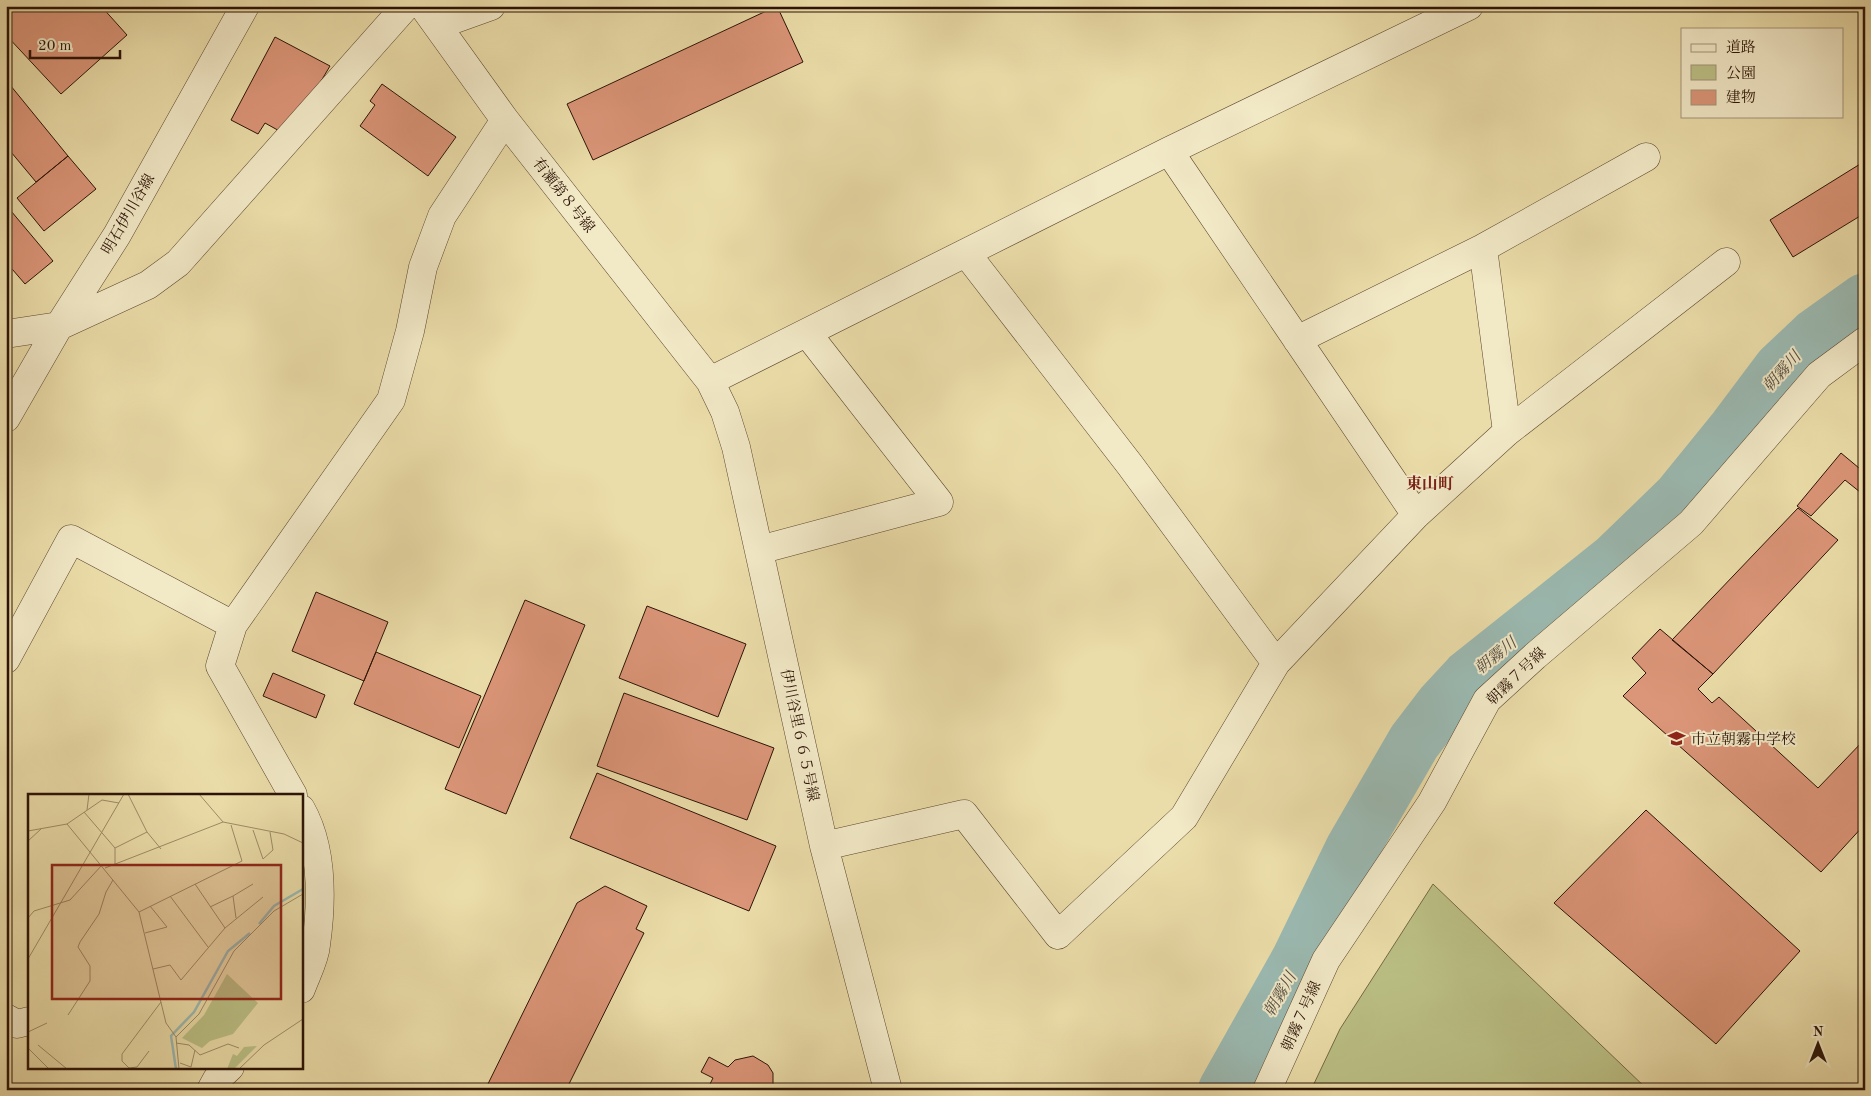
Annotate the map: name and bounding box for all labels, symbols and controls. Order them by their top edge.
scale bar [30,28,120,60]
legend [1681,28,1844,118]
text: 20 m [38,39,72,54]
text: 道路 [1726,39,1756,56]
text: 公園 [1726,65,1756,82]
text: 建物 [1726,89,1756,106]
street label: 有瀬第８号線 [529,155,598,236]
street label: 明石伊川谷線 [99,171,158,257]
water label: 朝霧川 [1759,346,1806,396]
district label: 東山町 [1406,475,1454,493]
water label: 朝霧川 [1471,632,1521,678]
street label: 朝霧７号線 [1483,644,1549,709]
street label: 伊川谷里６６５号線 [777,667,822,803]
school or university icon: 市立朝霧中学校 [1667,729,1687,749]
place label: 市立朝霧中学校 [1691,731,1796,748]
inset map [28,794,302,1068]
water label: 朝霧川 [1260,967,1301,1020]
street label: 朝霧７号線 [1278,978,1324,1054]
north arrow [1794,1018,1844,1068]
text: N [1813,1025,1824,1039]

